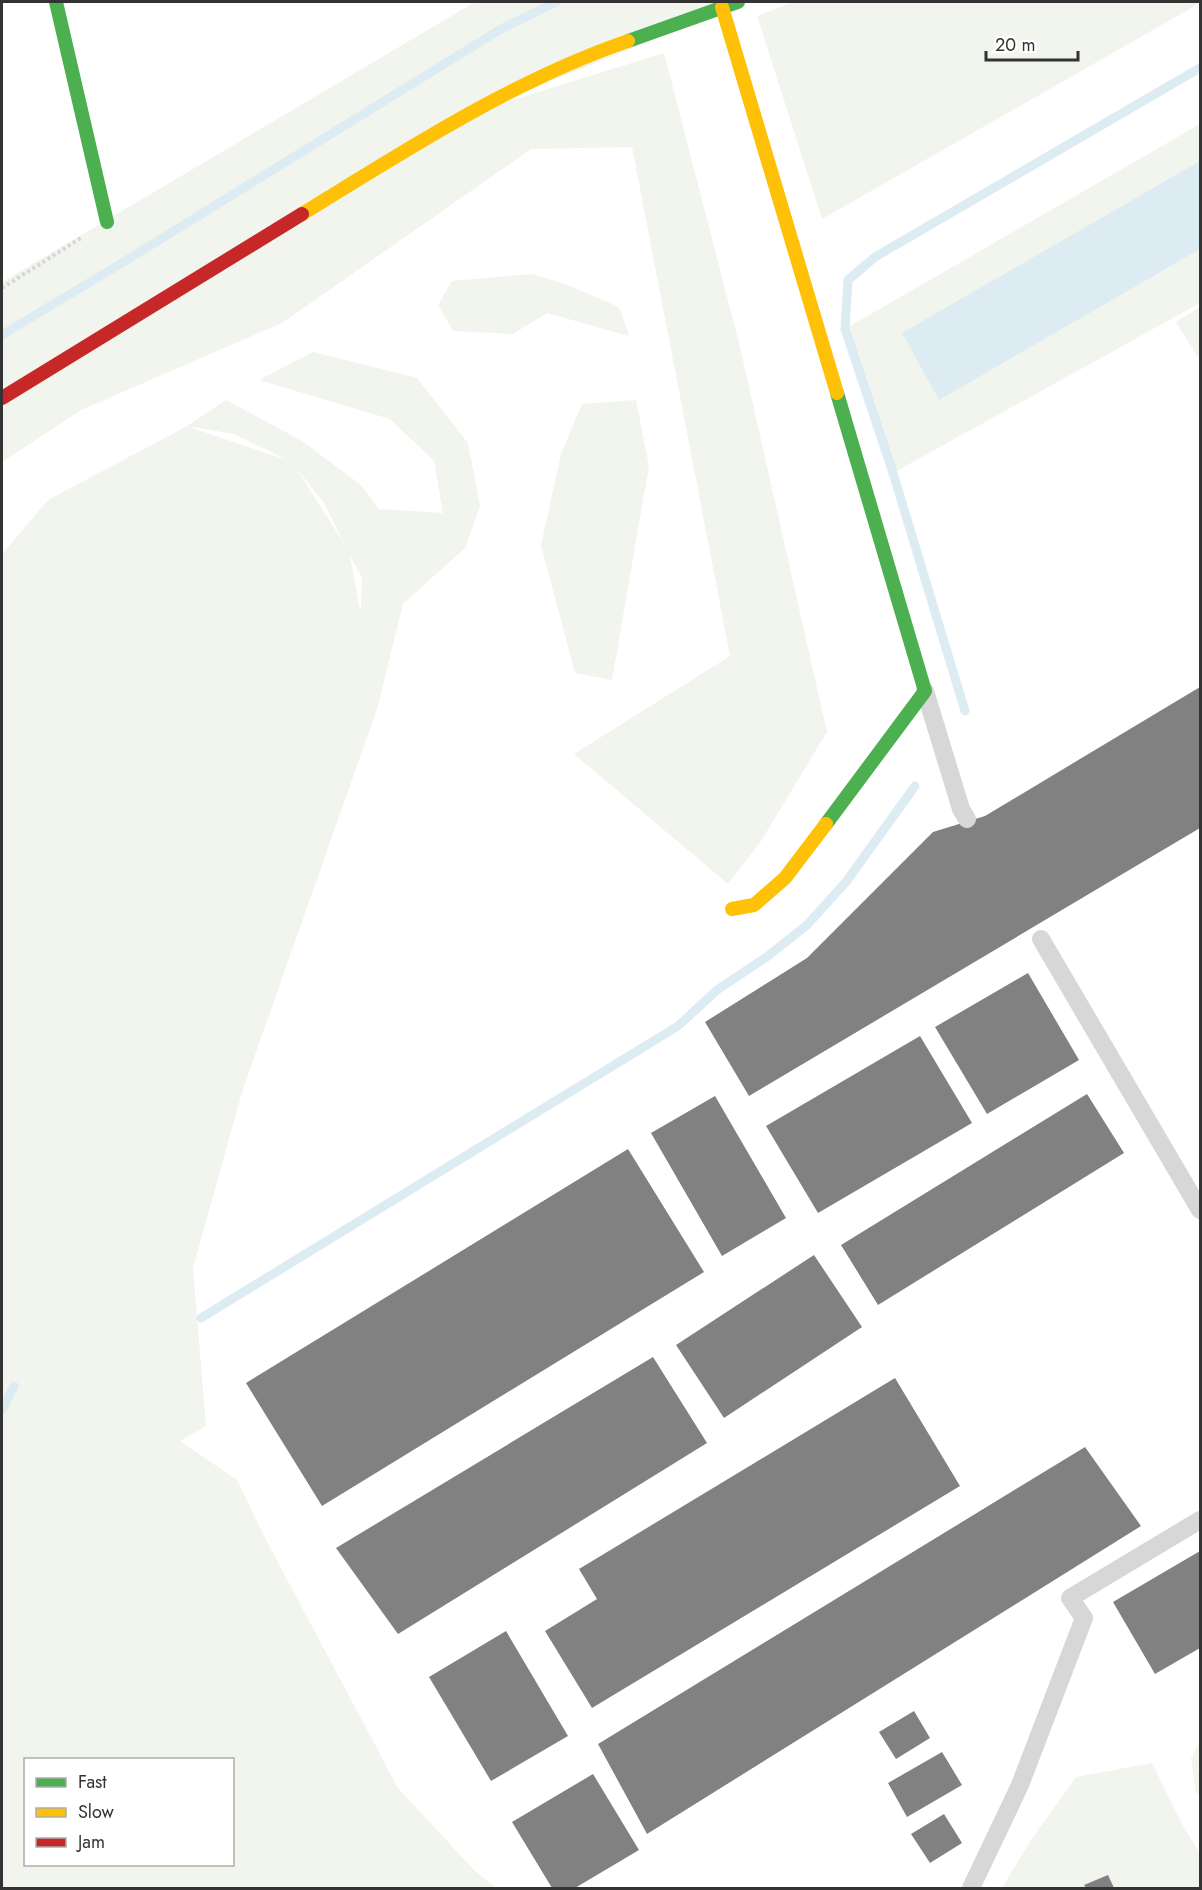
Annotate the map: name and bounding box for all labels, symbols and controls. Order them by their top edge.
scale bar [986,24,1078,62]
text: 20 m [995,32,1035,58]
legend [24,1758,234,1866]
text: Fast [78,1769,107,1795]
text: Slow [78,1799,115,1825]
text: Jam [76,1829,105,1855]

